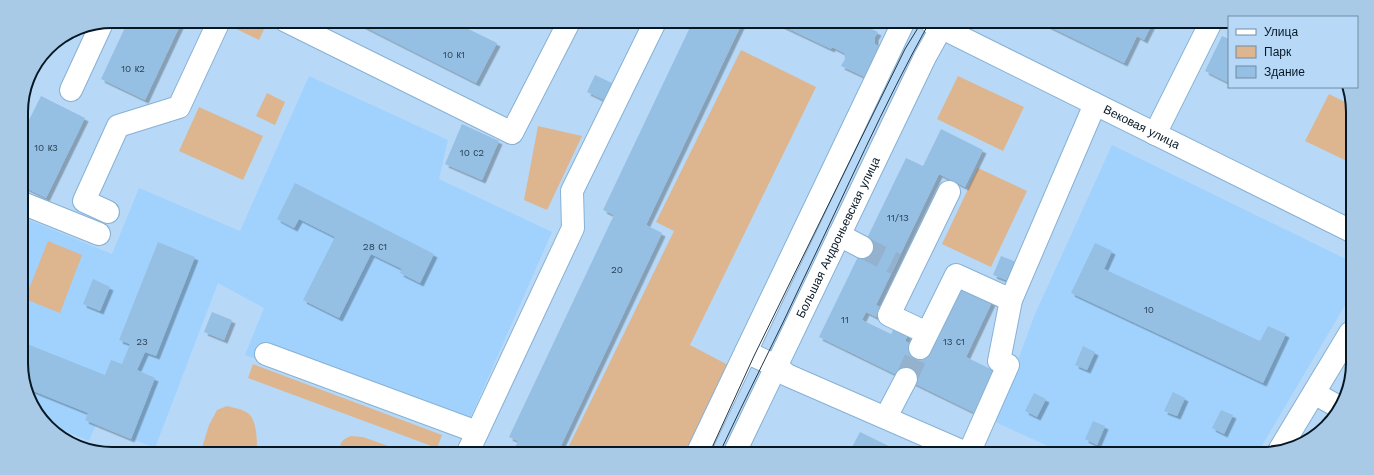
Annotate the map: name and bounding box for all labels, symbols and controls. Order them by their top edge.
legend [1228,16,1358,88]
text: Улица [1264,25,1298,39]
text: Парк [1264,45,1292,59]
house number: 10 к1 [443,49,465,60]
house number: 10 к2 [121,63,145,74]
text: Здание [1264,65,1305,79]
street label: Вековая улица [1101,102,1182,152]
house number: 10 к3 [34,142,58,153]
house number: 10 с2 [460,147,484,158]
street label: Большая Андроньевская улица [793,154,883,320]
house number: 11/13 [887,212,909,223]
house number: 28 с1 [363,241,387,252]
house number: 20 [611,264,623,275]
house number: 10 [1144,304,1154,315]
house number: 11 [841,314,849,325]
house number: 23 [136,336,148,347]
house number: 13 с1 [943,336,965,347]

